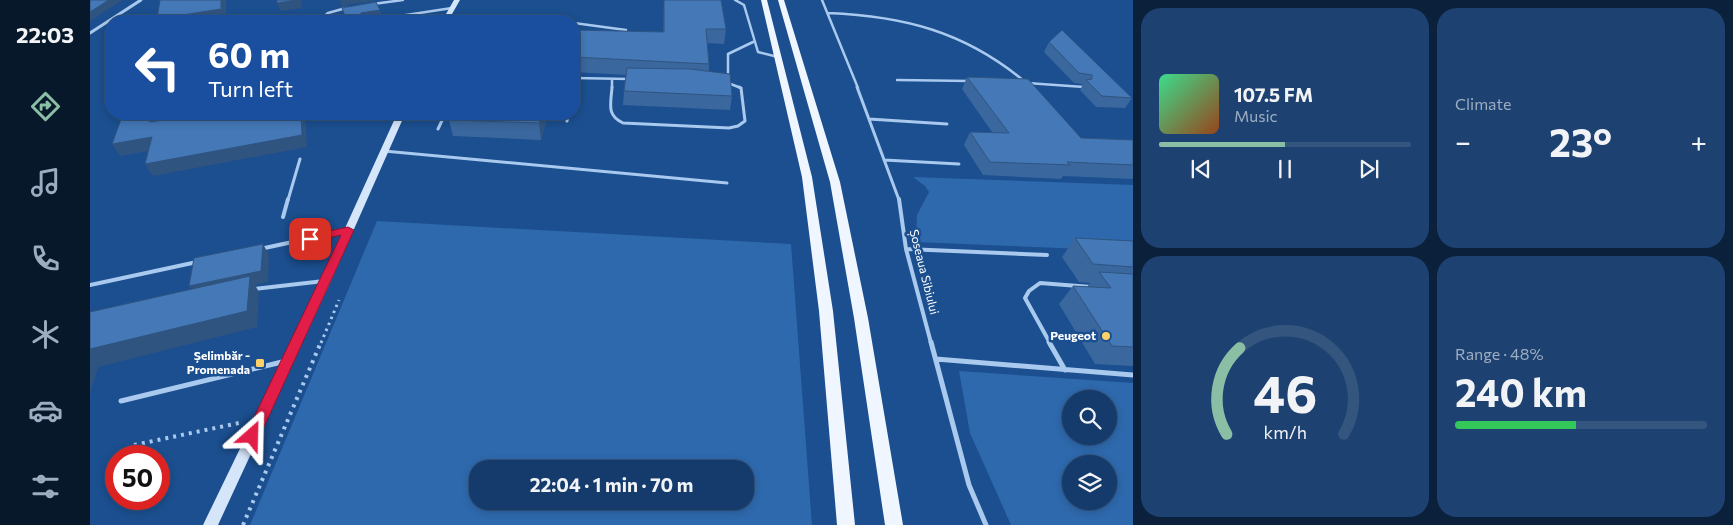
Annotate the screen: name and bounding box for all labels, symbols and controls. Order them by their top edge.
text: 22:03 [16,21,74,48]
text: 60 m [208,32,290,75]
icon: left [125,35,190,100]
text: Turn left [208,75,293,102]
text: 107.5 FM [1234,83,1313,106]
icon: directions [28,89,63,124]
text: Climate [1455,94,1511,113]
text: Music [1234,106,1278,125]
text: 23° [1549,118,1612,165]
text: − [1455,124,1471,158]
text: + [1691,124,1707,158]
icon: previous [1187,155,1215,183]
icon: pause [1271,155,1299,183]
icon: next [1355,155,1383,183]
icon: music [28,165,63,200]
pin [289,218,331,260]
icon: arrive [296,225,324,253]
street label: Șoseaua Sibiului [907,228,942,316]
icon: phone [28,241,63,276]
icon: climate [28,317,63,352]
place label: Peugeot [1050,328,1096,342]
marker: Peugeot [1100,330,1112,342]
text: Range · 48% [1455,344,1543,363]
place label: Șelimbăr - Promenada [187,348,250,376]
marker: Șelimbăr - Promenada [254,357,266,369]
text: 46 [1253,360,1317,424]
text: 240 km [1455,368,1587,415]
map controls [1062,390,1117,510]
button: search [1062,390,1117,445]
icon: car [28,393,63,428]
position arrow [225,409,277,461]
text: km/h [1263,421,1307,443]
speed limit sign: 50 [105,445,170,510]
button: layers [1062,455,1117,510]
icon: filters [28,469,63,504]
text: 22:04 · 1 min · 70 m [530,473,693,496]

